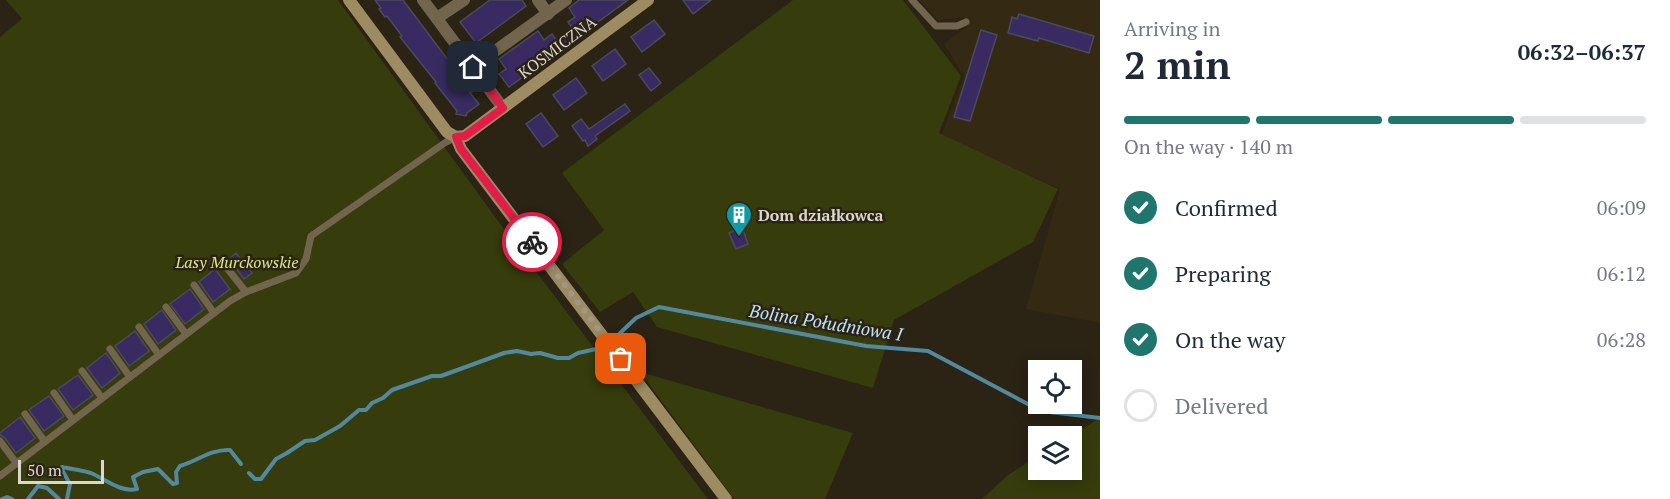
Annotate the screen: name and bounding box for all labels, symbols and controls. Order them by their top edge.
street label: KOSMICZNA [514,10,600,83]
text: Arriving in [1124,15,1220,42]
text: 06:32–06:37 [1518,37,1646,66]
text: 2 min [1124,38,1231,90]
pin [447,41,498,92]
icon: home [456,50,489,83]
text: On the way · 140 m [1124,133,1293,160]
icon: check [1124,191,1157,224]
text: Confirmed [1175,193,1278,222]
text: 06:09 [1597,194,1646,221]
building icon: Dom działkowca [724,200,754,238]
place label: Dom działkowca [758,204,884,226]
courier [502,212,562,272]
icon: bike [516,226,549,259]
park label: Lasy Murckowskie [174,251,299,273]
icon: check [1124,257,1157,290]
text: Preparing [1175,259,1271,288]
text: 06:12 [1597,260,1646,287]
water label: Bolina Południowa I [747,298,906,346]
icon: check [1124,323,1157,356]
text: On the way [1175,325,1285,354]
text: 06:28 [1597,326,1646,353]
pin [595,333,646,384]
icon: bag [604,342,637,375]
map controls [1028,360,1082,480]
button: locate [1028,360,1082,414]
text: Delivered [1175,391,1268,420]
button: layers [1028,426,1082,480]
scale bar [18,457,104,484]
text: 50 m [27,459,62,481]

